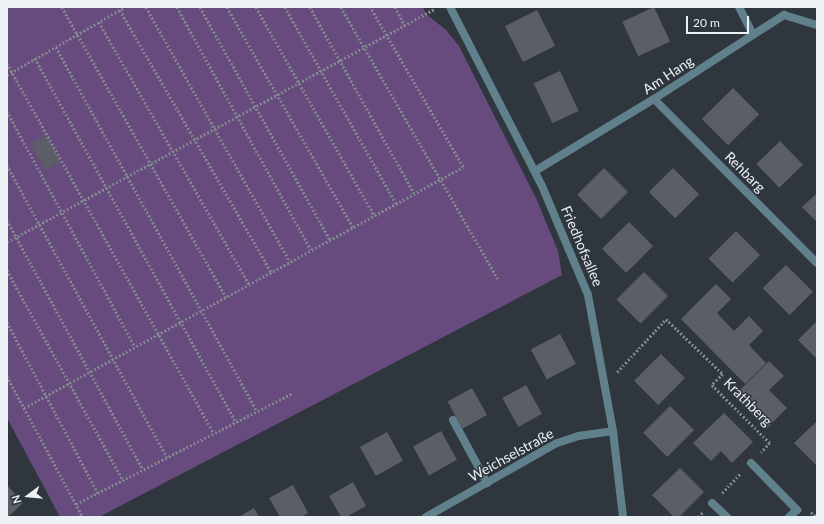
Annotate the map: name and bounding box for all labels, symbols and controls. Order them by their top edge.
scale bar [688,8,751,34]
text: 20 m [693,15,720,30]
street label: Am Hang [639,52,697,98]
street label: Rehbarg [721,148,769,196]
street label: Friedhofsallee [557,203,607,289]
street label: Krathberg [720,374,776,430]
street label: Weichselstraße [466,425,556,485]
north arrow [8,476,48,516]
text: N [9,494,23,505]

